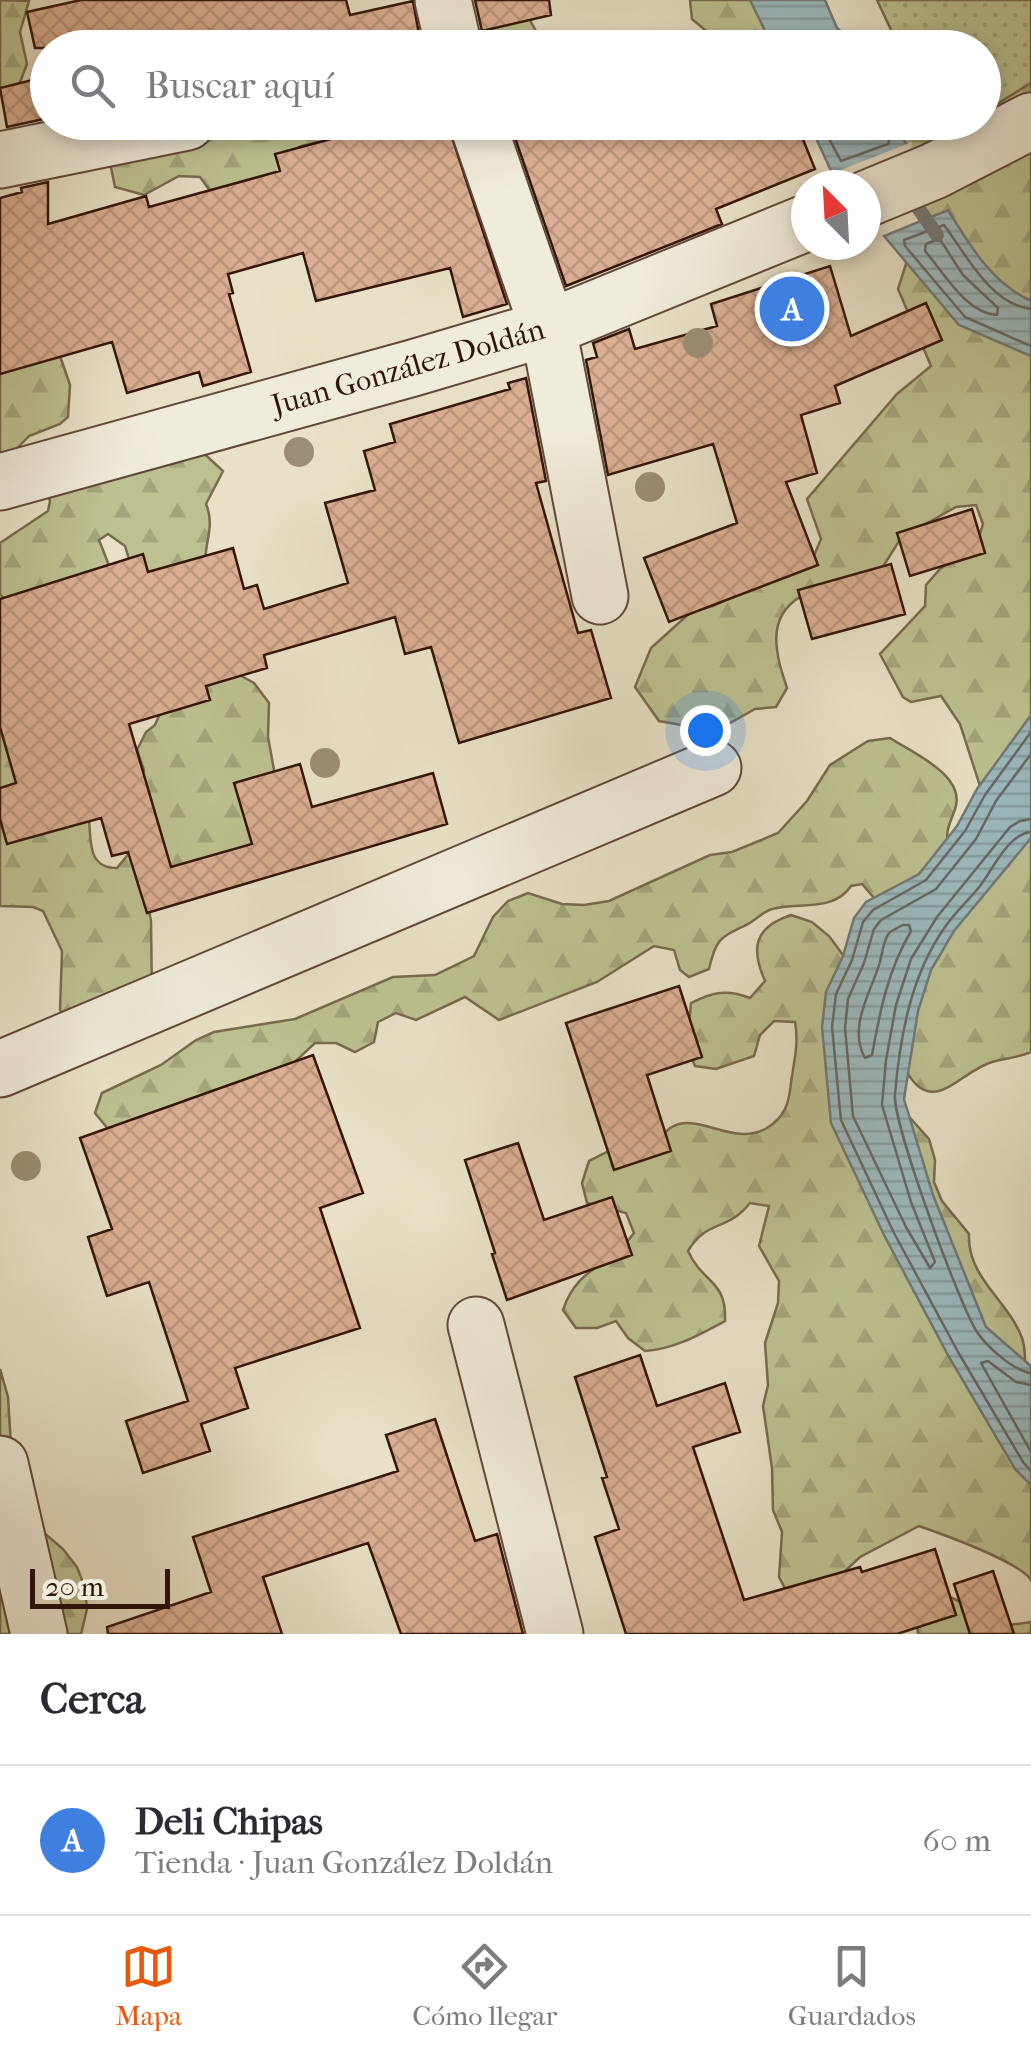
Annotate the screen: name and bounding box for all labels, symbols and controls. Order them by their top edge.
search box [30,30,1001,140]
icon: search [65,58,120,113]
text: Buscar aquí [145,63,334,108]
north arrow [791,170,881,260]
pin: A [760,272,824,346]
street label: Juan González Doldán [266,312,549,424]
your location [680,705,731,756]
scale bar [30,1564,170,1608]
text: 20 m [45,1570,104,1603]
text: Cerca [40,1675,145,1724]
text: Deli Chipas [135,1799,323,1844]
text: A [62,1822,83,1859]
text: 60 m [923,1822,991,1859]
text: Tienda · Juan González Doldán [135,1844,553,1881]
tab: Mapa [115,1939,182,2032]
tab: Cómo llegar [412,1939,557,2032]
tab: Guardados [788,1939,916,2032]

